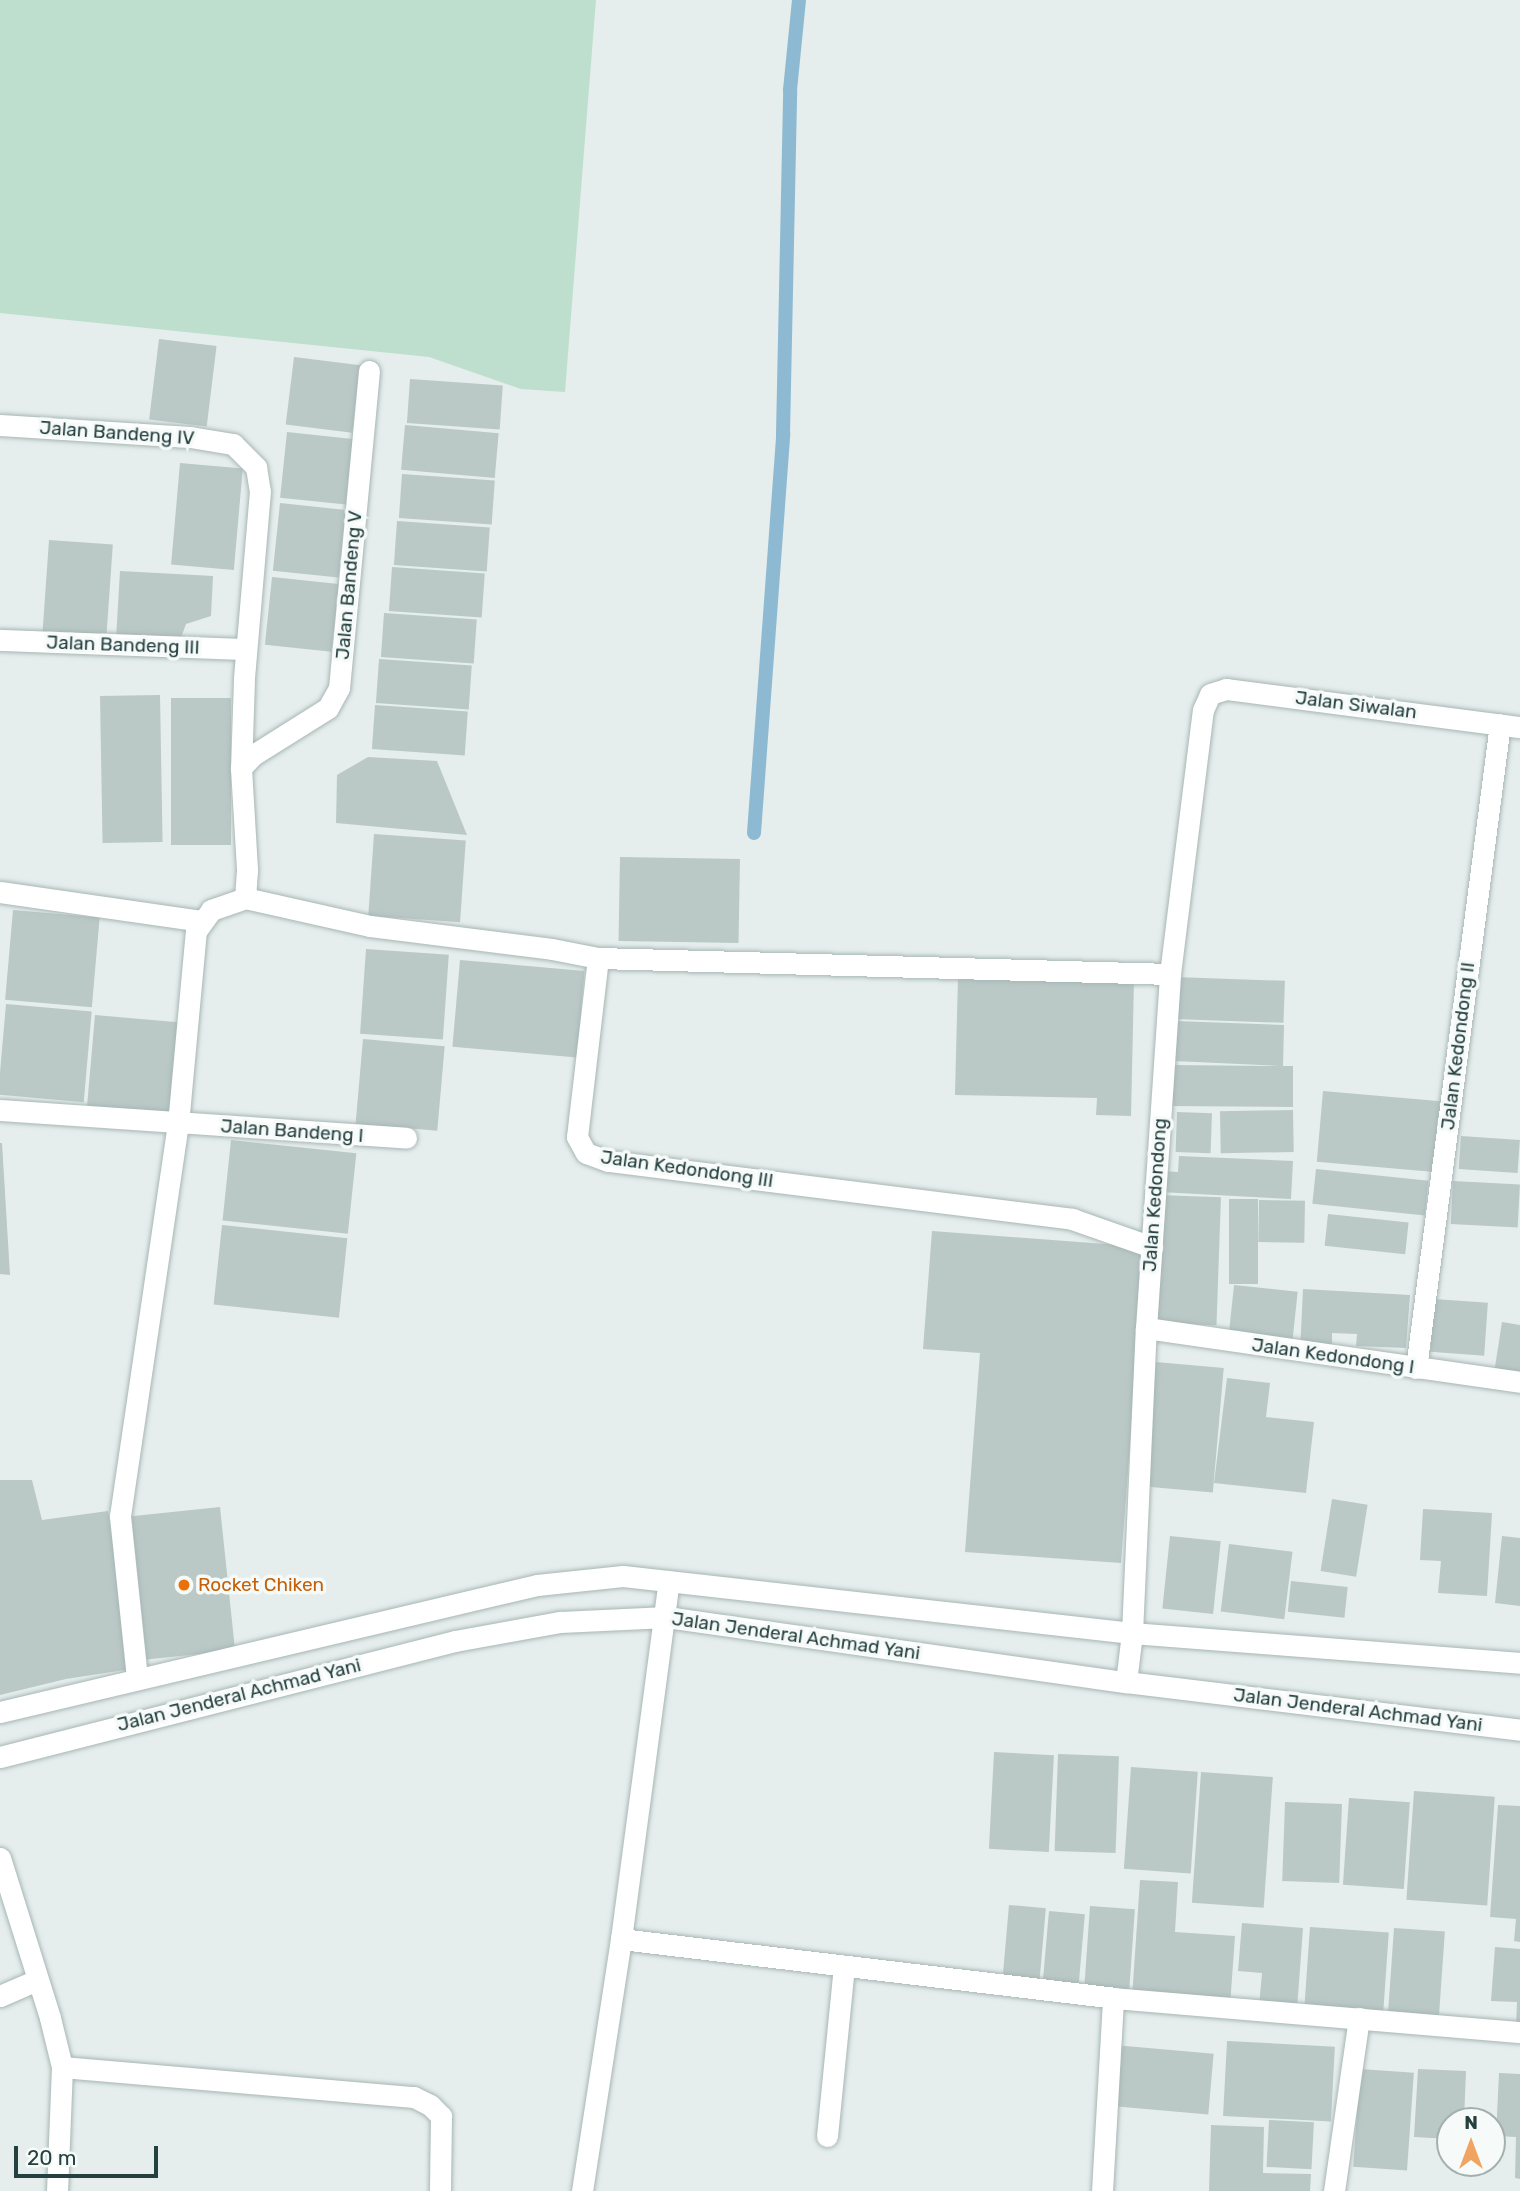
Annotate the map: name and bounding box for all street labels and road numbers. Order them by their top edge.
street label: Jalan Bandeng IV [39,416,195,450]
street label: Jalan Bandeng V [331,509,367,661]
street label: Jalan Bandeng III [46,631,200,659]
street label: Jalan Siwalan [1294,686,1418,724]
street label: Jalan Kedondong II [1436,961,1480,1131]
street label: Jalan Bandeng I [220,1115,364,1147]
street label: Jalan Kedondong [1138,1117,1172,1273]
street label: Jalan Kedondong III [599,1146,775,1192]
street label: Jalan Kedondong I [1250,1333,1416,1379]
street label: Jalan Jenderal Achmad Yani [670,1607,922,1665]
street label: Jalan Jenderal Achmad Yani [114,1653,364,1737]
street label: Jalan Jenderal Achmad Yani [1232,1683,1484,1737]

